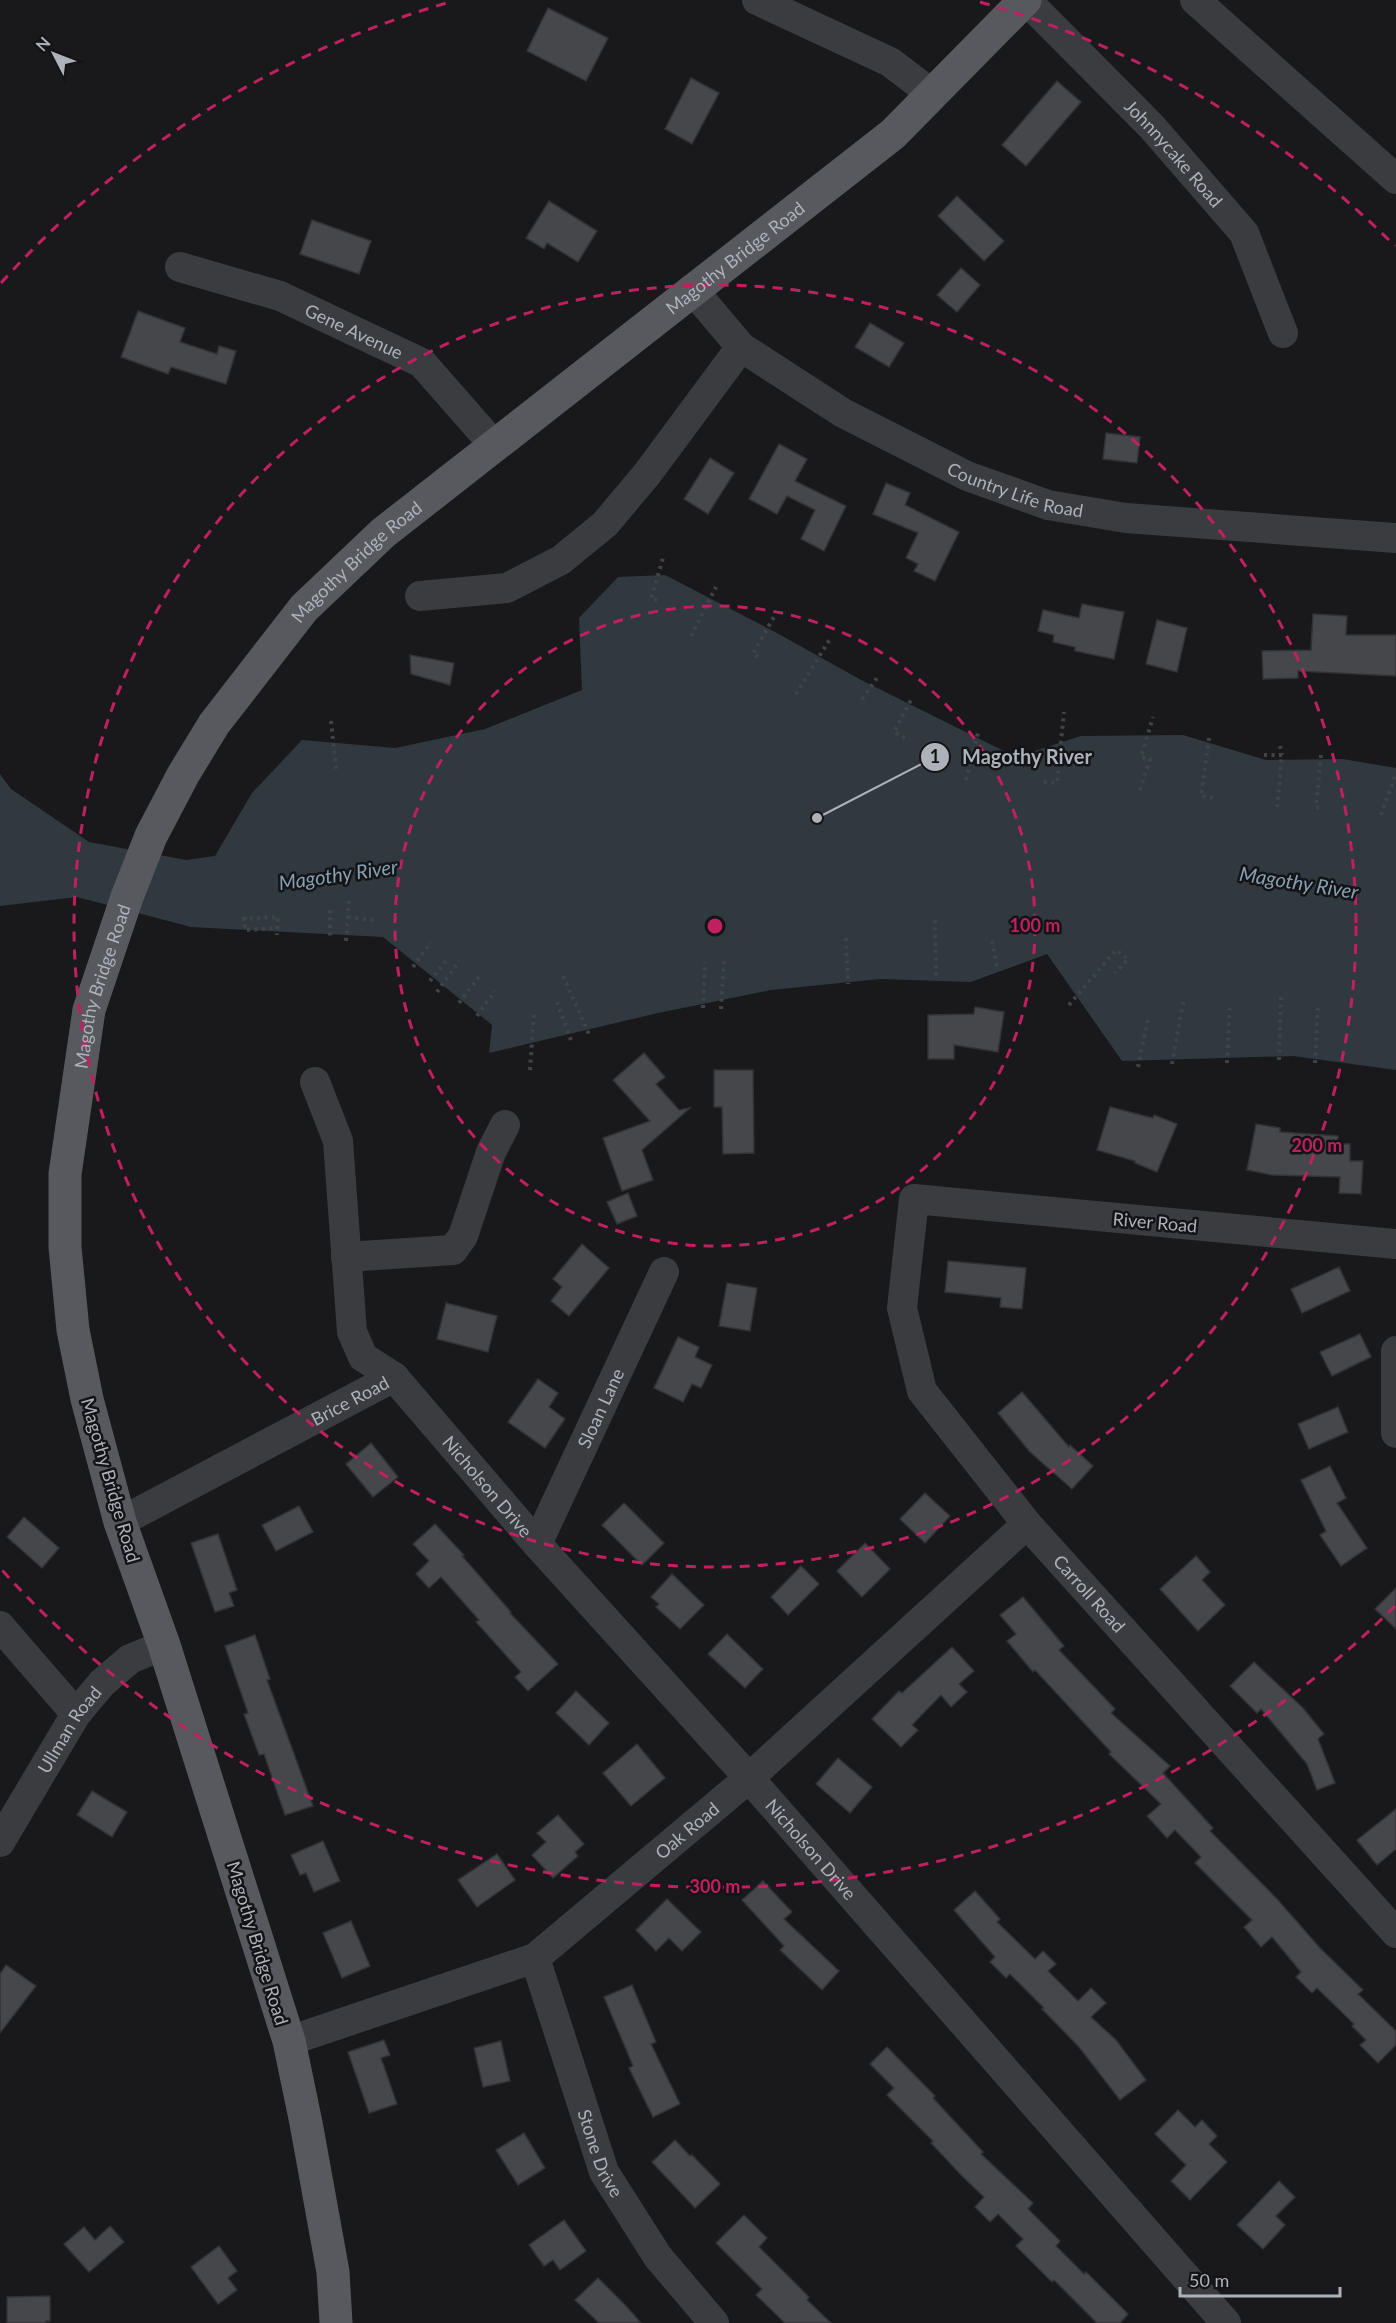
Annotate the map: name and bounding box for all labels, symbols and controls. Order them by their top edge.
north arrow [24,24,84,84]
text: N [31,33,54,55]
street label: Johnnycake Road [1120,95,1227,212]
street label: Magothy Bridge Road [661,197,809,319]
street label: Gene Avenue [302,298,407,363]
street label: Country Life Road [944,457,1085,522]
street label: Magothy Bridge Road [286,496,426,627]
callout: Magothy River [920,738,1104,776]
text: Magothy River [962,744,1093,768]
text: 1 [930,745,940,767]
water label: Magothy River [277,854,400,894]
water label: Magothy River [1238,861,1361,903]
street label: Magothy Bridge Road [70,901,135,1070]
text: 100 m [1010,914,1060,936]
centre of rings [705,916,725,936]
text: 200 m [1292,1134,1342,1156]
street label: River Road [1112,1207,1198,1237]
street label: Sloan Lane [572,1365,629,1451]
street label: Brice Road [307,1371,392,1430]
street label: Magothy Bridge Road [77,1395,145,1565]
street label: Nicholson Drive [438,1431,537,1542]
street label: Carroll Road [1049,1550,1130,1637]
street label: Ullman Road [32,1682,106,1777]
street label: Nicholson Drive [761,1794,861,1904]
street label: Oak Road [650,1797,723,1863]
street label: Magothy Bridge Road [223,1858,293,2028]
text: 300 m [690,1875,740,1897]
street label: Stone Drive [573,2106,628,2201]
scale bar [1180,2260,1340,2298]
text: 50 m [1189,2269,1229,2291]

